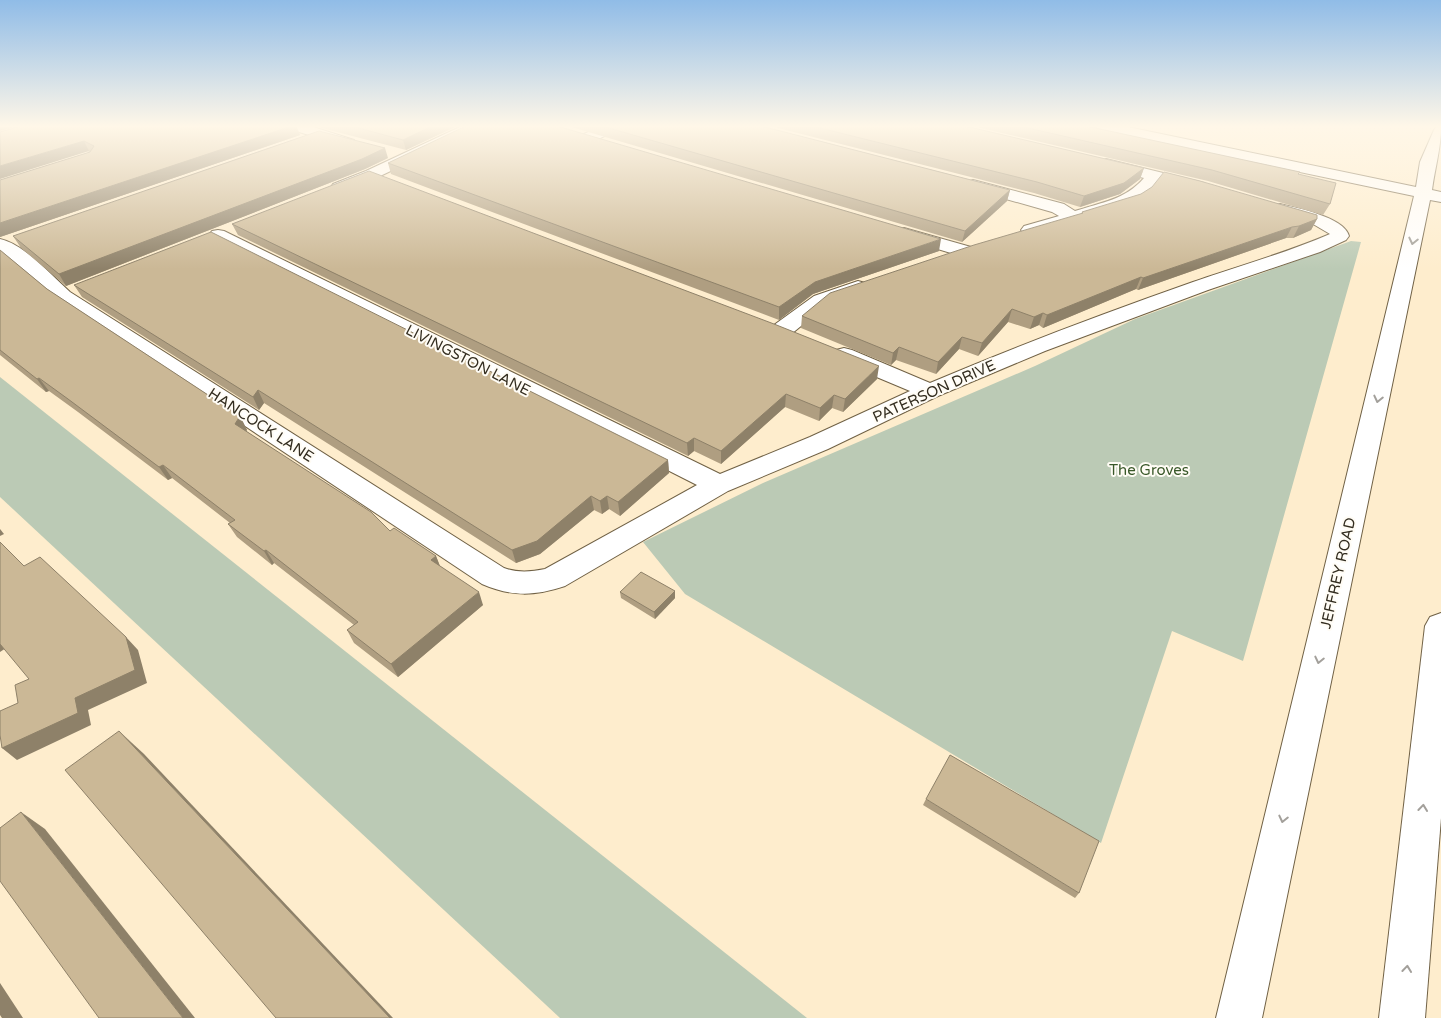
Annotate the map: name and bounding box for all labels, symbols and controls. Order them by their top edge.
one-way arrow [1408,236,1419,245]
street label: LIVINGSTON LANE [403,321,533,399]
street label: PATERSON DRIVE [870,356,998,426]
street label: HANCOCK LANE [205,384,317,466]
one-way arrow [1373,395,1383,404]
park label: The Groves [1109,461,1189,479]
street label: JEFFREY ROAD [1316,516,1360,630]
one-way arrow [1314,656,1325,665]
one-way arrow [1417,804,1428,812]
one-way arrow [1278,814,1289,823]
one-way arrow [1401,965,1412,973]

